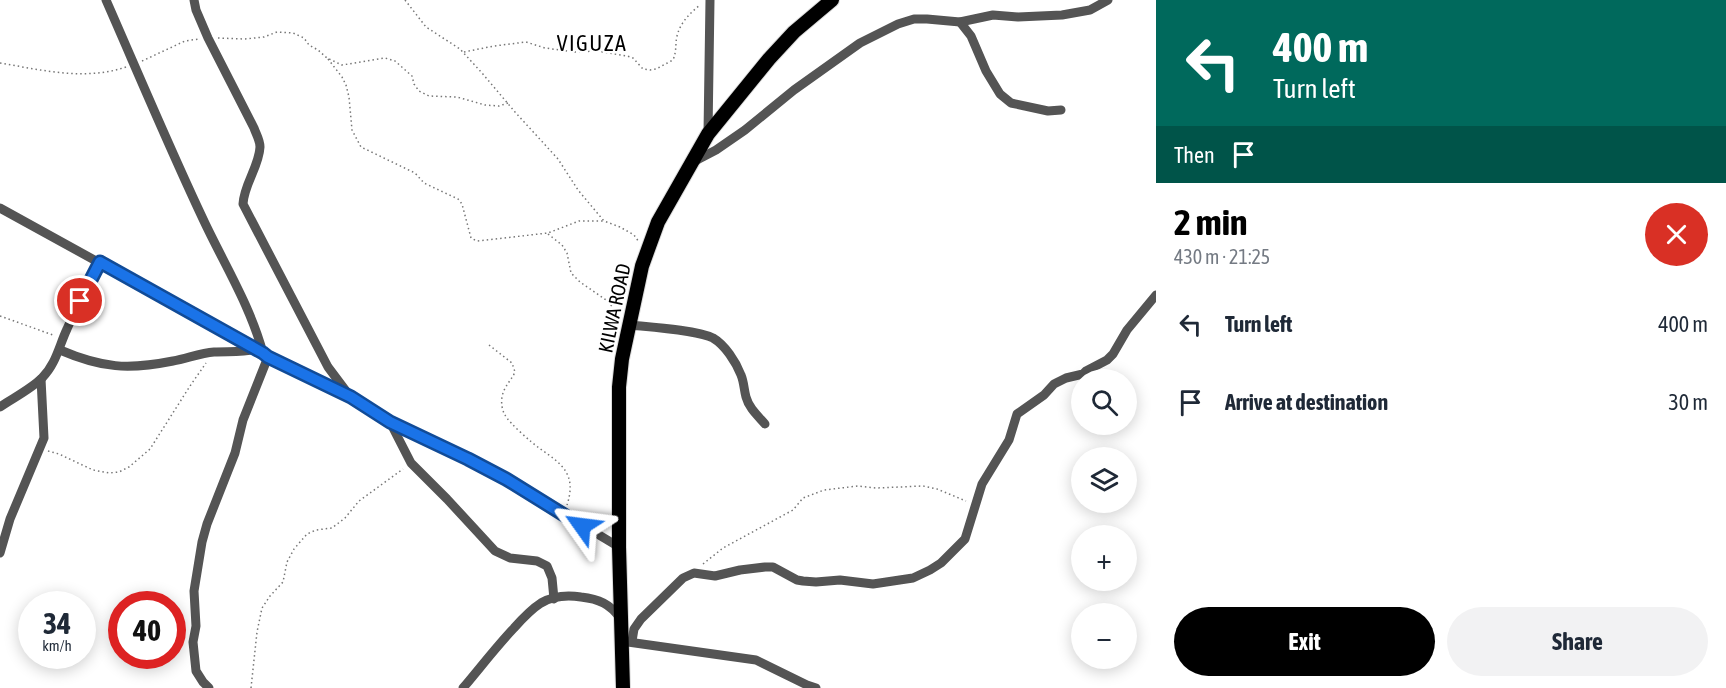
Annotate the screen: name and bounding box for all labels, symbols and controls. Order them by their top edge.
text: 400 m [1273,23,1368,71]
icon: left [1174,24,1252,102]
district label: VIGUZA [557,30,627,56]
text: Turn left [1273,73,1356,104]
icon: arrive [1227,138,1260,171]
text: Then [1174,142,1215,168]
text: 2 min [1174,201,1248,243]
button: close [1645,203,1708,266]
text: 430 m · 21:25 [1174,245,1270,268]
street label: KILWA ROAD [593,261,635,355]
pin [54,275,105,326]
icon: arrive [63,284,96,317]
icon: left [1174,308,1207,341]
text: Turn left [1225,311,1292,337]
text: 400 m [1658,311,1708,337]
map controls [1071,369,1137,669]
button: search [1071,369,1137,435]
icon: arrive [1174,386,1207,419]
text: Arrive at destination [1225,389,1388,415]
text: 30 m [1668,389,1708,415]
button: layers [1071,447,1137,513]
position arrow [550,494,614,558]
button: + [1071,525,1137,591]
speed limit sign: 40 [108,591,186,669]
button: − [1071,603,1137,669]
text: 34 [43,606,71,640]
button: Exit [1174,607,1435,676]
button: Share [1447,607,1708,676]
text: km/h [42,637,72,654]

